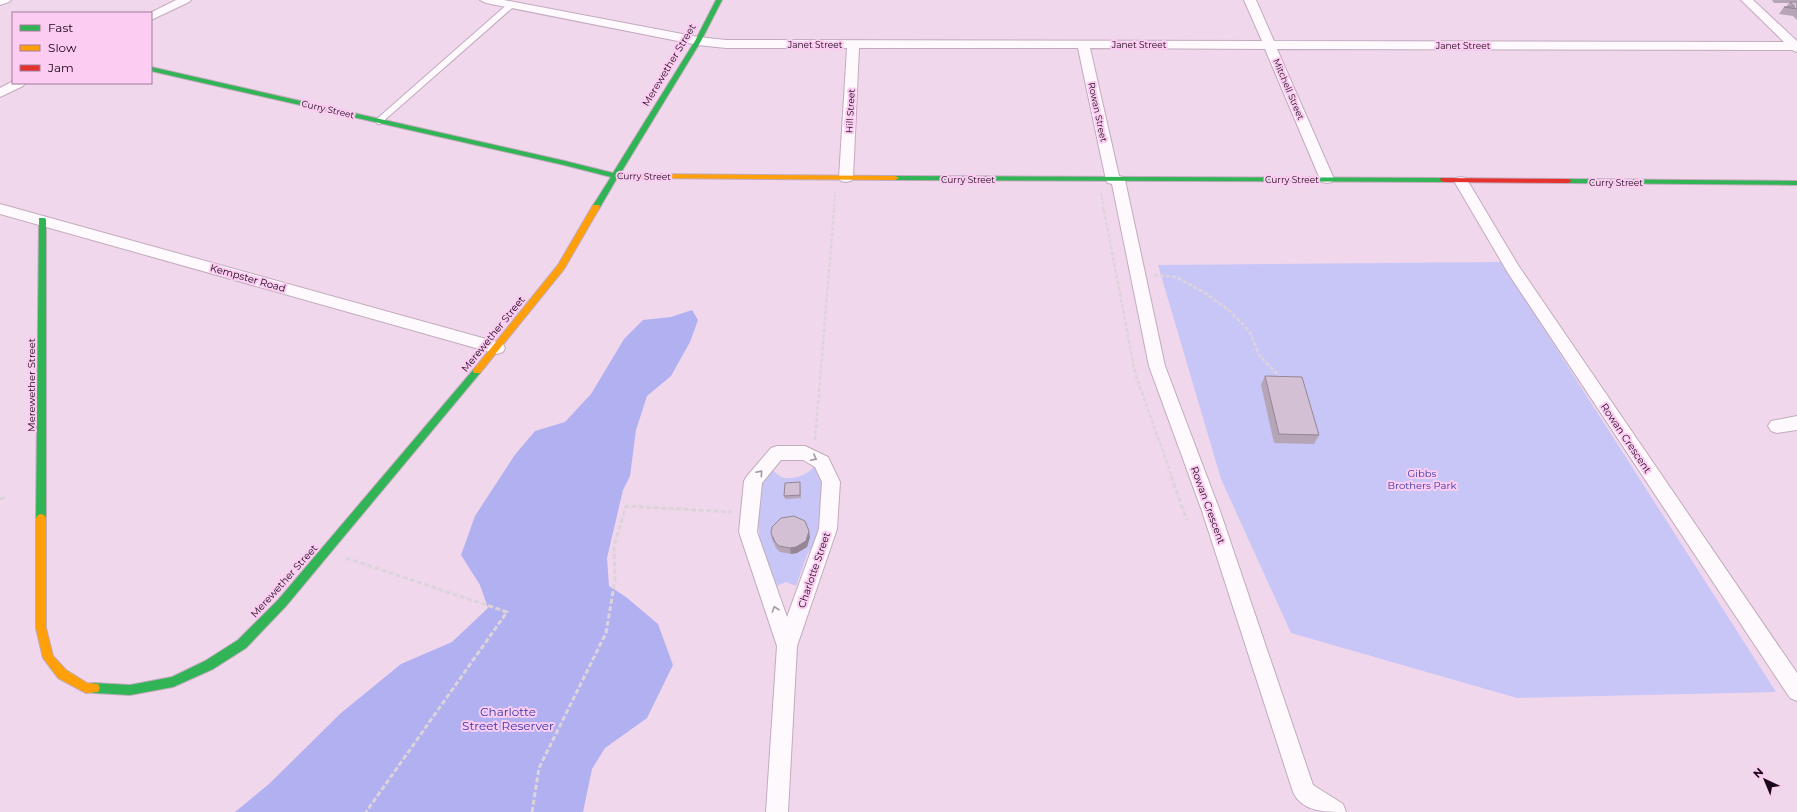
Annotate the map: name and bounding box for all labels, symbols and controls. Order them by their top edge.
legend [12,12,152,84]
text: Fast [48,20,73,35]
street label: Merewether Street [639,21,699,109]
street label: Janet Street [787,39,843,50]
street label: Janet Street [1111,39,1167,50]
text: Slow [48,40,77,55]
street label: Janet Street [1435,40,1491,51]
street label: Mitchell Street [1271,57,1307,122]
text: Jam [47,60,74,75]
street label: Rowan Street [1086,81,1110,143]
street label: Hill Street [843,88,857,133]
street label: Curry Street [301,98,356,120]
street label: Curry Street [617,170,671,182]
street label: Curry Street [941,174,995,185]
street label: Curry Street [1265,174,1319,185]
street label: Curry Street [1589,177,1643,188]
street label: Kempster Road [209,261,287,295]
street label: Merewether Street [458,293,528,375]
street label: Merewether Street [25,338,38,432]
street label: Rowan Crescent [1598,401,1654,475]
one-way arrow [810,453,818,460]
street label: Rowan Crescent [1188,464,1228,546]
park label: Gibbs Brothers Park [1388,467,1456,492]
one-way arrow [755,470,762,477]
street label: Charlotte Street [795,530,833,610]
street label: Merewether Street [248,542,320,620]
one-way arrow [771,606,780,613]
park label: Charlotte Street Reserver [462,704,554,733]
north arrow [1745,760,1785,800]
text: N [1750,765,1766,781]

